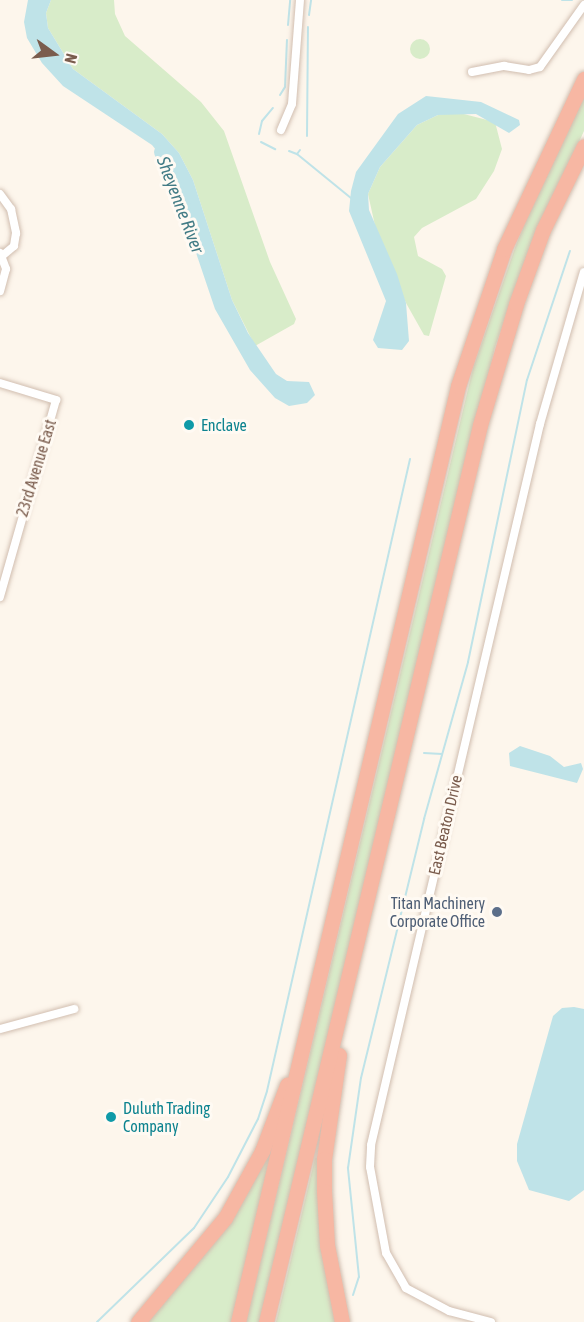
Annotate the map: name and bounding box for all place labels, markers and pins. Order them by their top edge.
place label: Enclave [201,415,247,435]
marker: Enclave [182,418,196,432]
place label: Titan Machinery Corporate Office [390,893,485,931]
marker: Titan Machinery Corporate Office [490,905,504,919]
place label: Duluth Trading Company [123,1098,210,1136]
marker: Duluth Trading Company [104,1110,118,1124]

